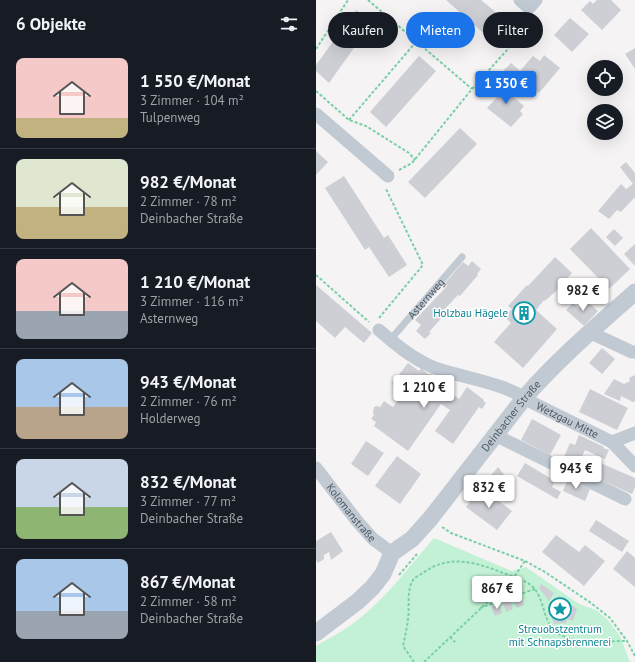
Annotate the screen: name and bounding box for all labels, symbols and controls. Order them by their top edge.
chip: Kaufen [328,12,398,48]
chip: Mieten [406,12,475,48]
chip: Filter [483,12,543,48]
text: 6 Objekte [16,13,86,35]
icon: filters [278,13,300,35]
map controls [587,60,623,140]
button: locate [587,60,623,96]
text: 1 550 €/Monat [140,70,250,92]
pin: 1 550 € [469,71,543,105]
icon: home [48,74,96,122]
text: 1 550 € [484,75,528,92]
text: 3 Zimmer · 104 m² [140,92,244,109]
button: layers [587,104,623,140]
text: Tulpenweg [140,109,200,126]
text: 982 €/Monat [140,171,236,193]
icon: home [48,175,96,223]
text: 2 Zimmer · 78 m² [140,193,237,210]
text: Deinbacher Straße [140,210,243,227]
text: 1 210 €/Monat [140,271,250,293]
icon: home [48,275,96,323]
street label: Asternweg [405,275,448,322]
pin: 982 € [555,278,611,312]
text: 982 € [567,282,599,299]
text: 3 Zimmer · 116 m² [140,293,244,310]
building icon: Holzbau Hägele [511,300,537,326]
place label: Holzbau Hägele [433,306,508,320]
text: Asternweg [140,310,198,327]
text: 943 €/Monat [140,371,236,393]
icon: home [48,375,96,423]
pin: 1 210 € [387,375,461,409]
street label: Deinbacher Straße [478,377,544,454]
text: 1 210 € [402,379,446,396]
text: 2 Zimmer · 76 m² [140,393,237,410]
street label: Wetzgau Mitte [534,399,601,441]
text: Holderweg [140,410,200,427]
pin: 943 € [548,456,604,490]
text: 943 € [560,460,592,477]
text: 832 €/Monat [140,471,236,493]
icon: home [48,475,96,523]
pin: 832 € [461,475,517,509]
text: 832 € [473,479,505,496]
street label: Kolomanstraße [324,481,380,545]
text: 3 Zimmer · 77 m² [140,493,236,510]
text: Deinbacher Straße [140,510,243,527]
text: 867 €/Monat [140,571,235,593]
icon: home [48,575,96,623]
pin: 867 € [469,576,525,610]
text: 867 € [481,580,513,597]
text: 2 Zimmer · 58 m² [140,593,237,610]
place icon: Streuobstzentrum mit Schnapsbrennerei [547,596,573,622]
text: Deinbacher Straße [140,610,243,627]
place label: Streuobstzentrum mit Schnapsbrennerei [509,622,611,649]

